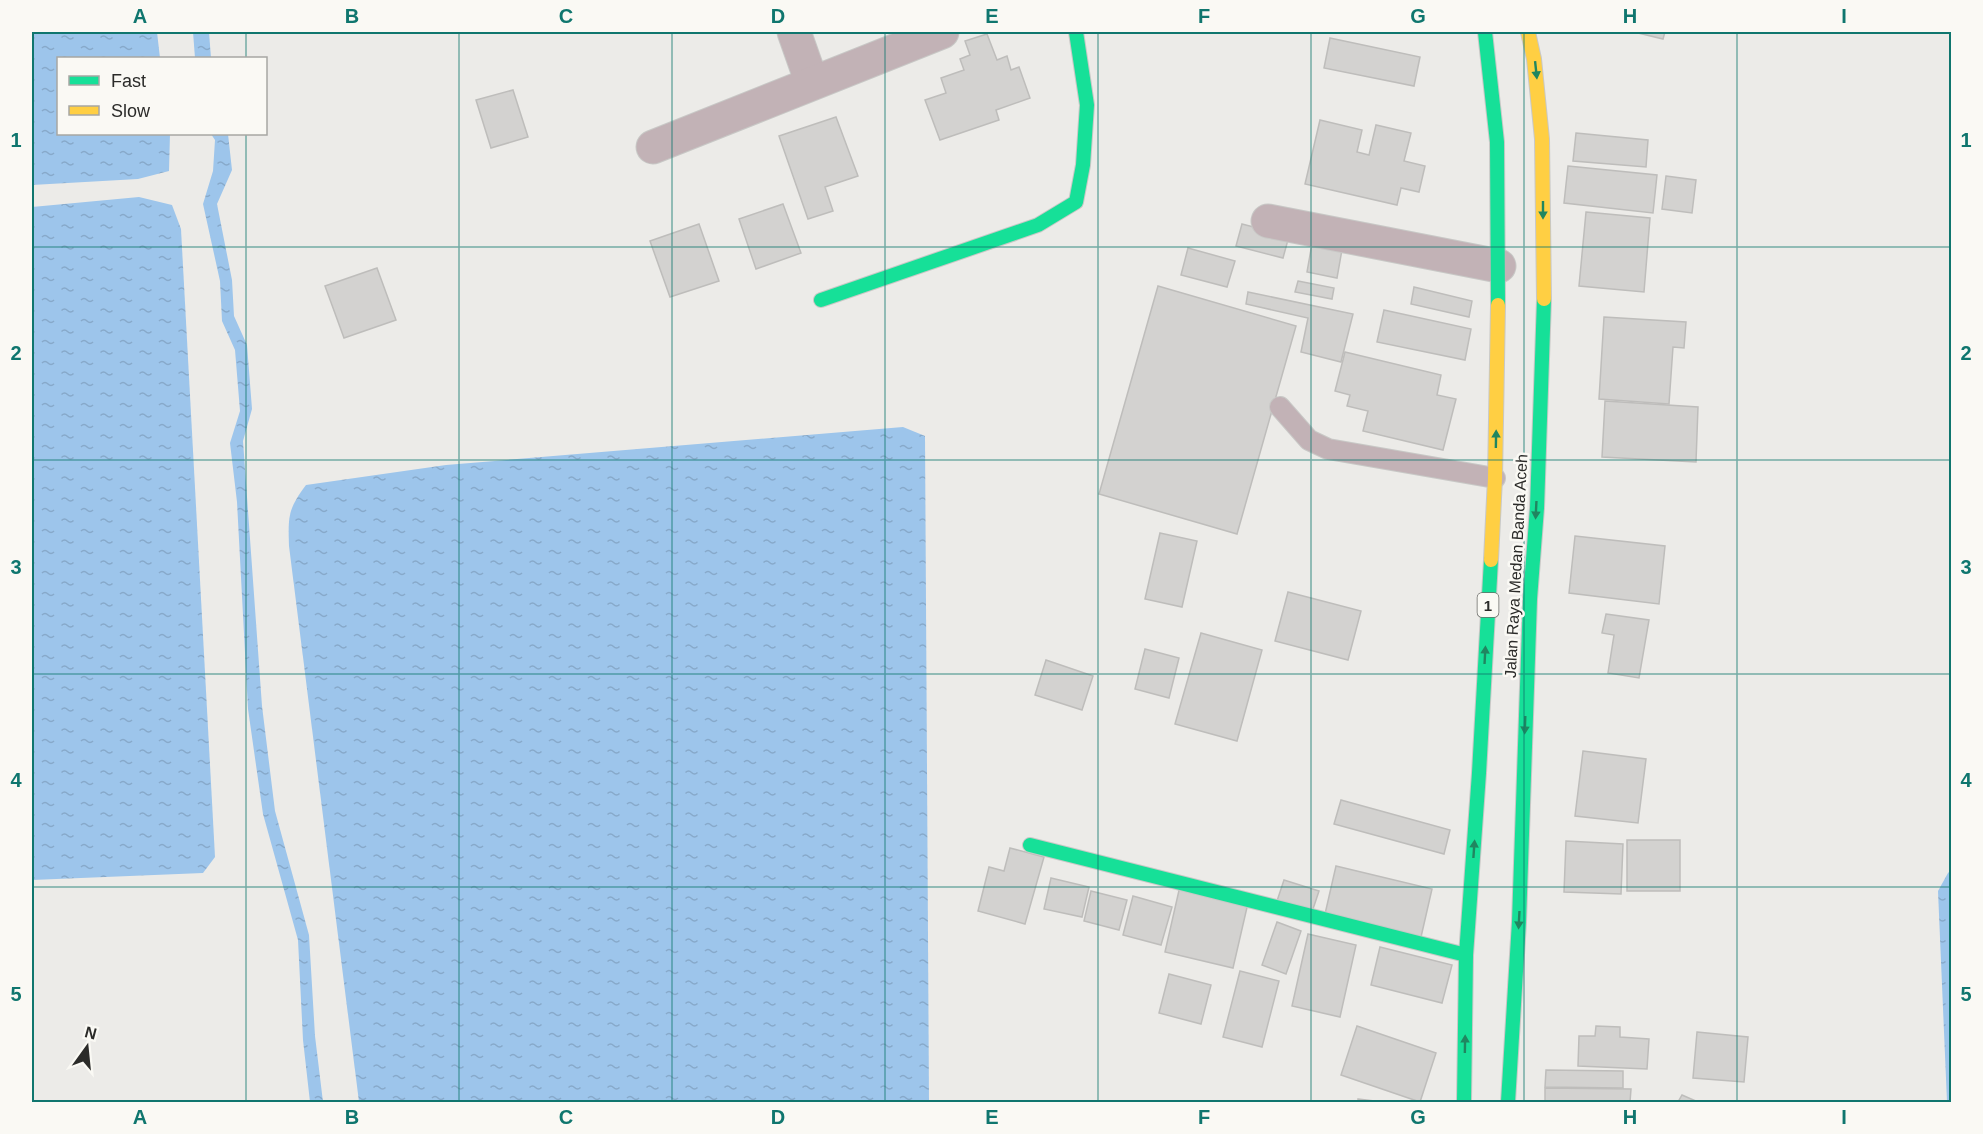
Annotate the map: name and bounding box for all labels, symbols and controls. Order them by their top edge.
text: A [133,5,147,27]
text: B [345,5,359,27]
text: C [559,5,573,27]
text: D [771,5,785,27]
text: E [985,5,999,27]
text: F [1198,5,1210,27]
text: G [1410,5,1426,27]
text: H [1623,5,1637,27]
text: I [1841,5,1847,27]
legend [57,57,267,135]
one-way arrow [1531,61,1540,80]
text: Fast [111,71,146,91]
text: Slow [111,101,151,121]
text: 1 [10,129,22,151]
text: 1 [1960,129,1972,151]
one-way arrow [1538,200,1548,219]
text: 2 [10,342,22,364]
text: 2 [1960,342,1972,364]
one-way arrow [1491,429,1501,448]
street label: Jalan Raya Medan Banda Aceh [1502,454,1530,678]
one-way arrow [1532,500,1541,519]
text: 3 [10,556,22,578]
text: 3 [1960,556,1972,578]
road number: 1 [1478,593,1498,617]
one-way arrow [1481,645,1490,664]
one-way arrow [1521,716,1530,735]
text: 4 [10,769,22,791]
text: 4 [1960,769,1972,791]
one-way arrow [1469,840,1478,859]
one-way arrow [1514,911,1523,930]
text: 5 [10,983,22,1005]
text: 5 [1960,983,1972,1005]
north arrow [57,1017,117,1077]
text: N [83,1023,99,1043]
one-way arrow [1460,1035,1470,1054]
text: A [133,1106,147,1128]
text: B [345,1106,359,1128]
text: C [559,1106,573,1128]
text: D [771,1106,785,1128]
text: E [985,1106,999,1128]
text: F [1198,1106,1210,1128]
text: G [1410,1106,1426,1128]
text: H [1623,1106,1637,1128]
text: I [1841,1106,1847,1128]

